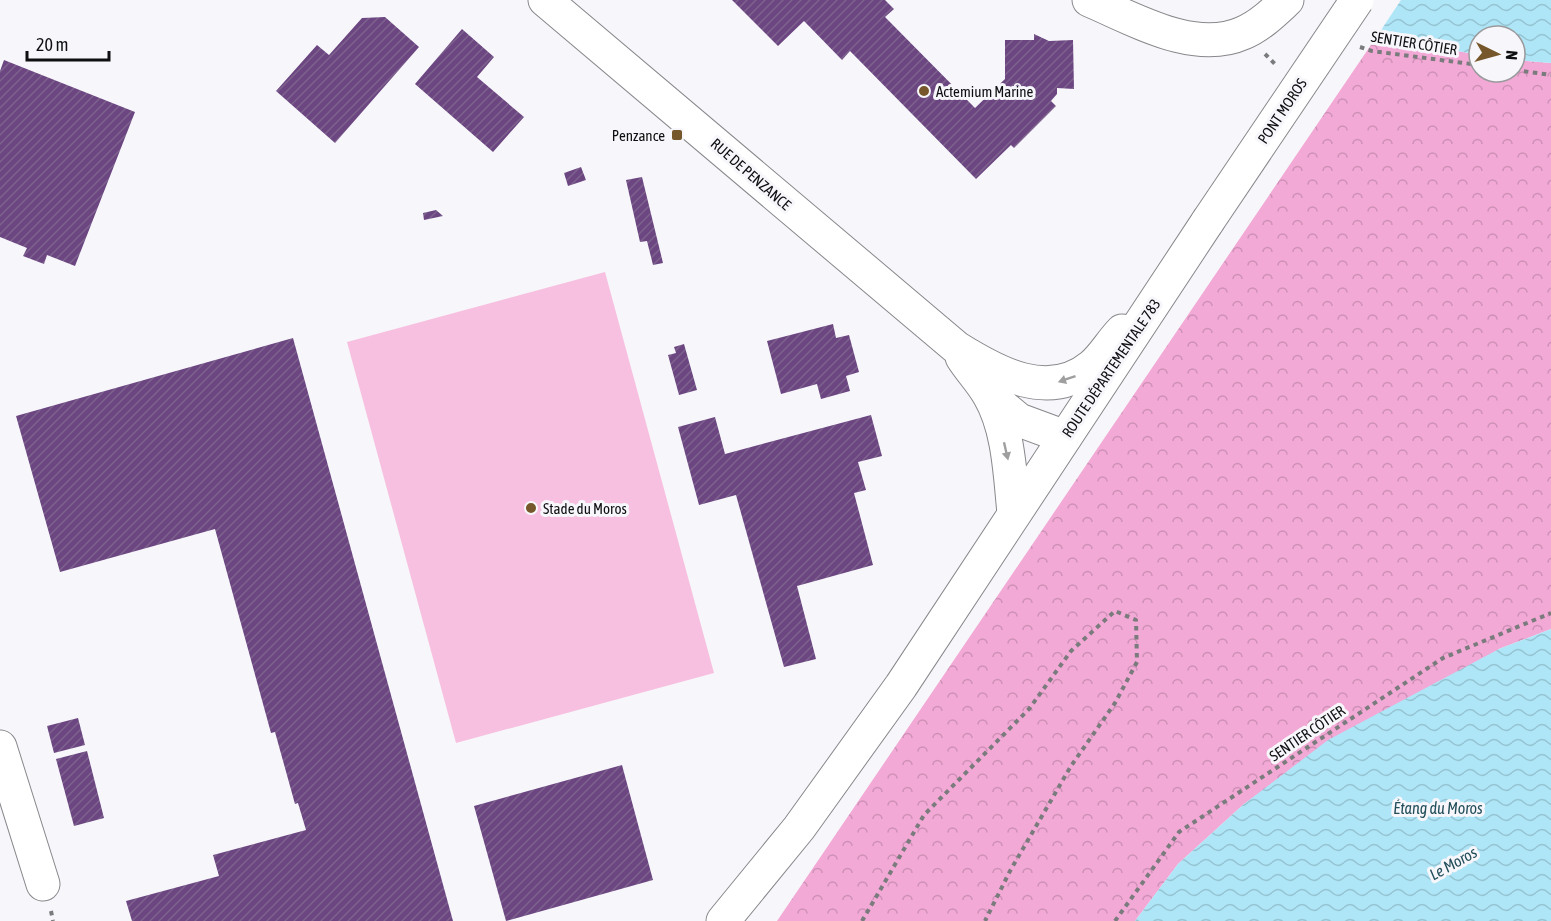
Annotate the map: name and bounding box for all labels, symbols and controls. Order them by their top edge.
scale bar [27,24,110,62]
north arrow [1467,24,1527,84]
street label: SENTIER CÔTIER [1370,28,1459,58]
text: 20 m [36,34,68,55]
text: N [1503,50,1521,61]
street label: PONT MOROS [1254,75,1310,147]
place label: Actemium Marine [936,83,1033,100]
marker: Actemium Marine [917,84,931,98]
place label: Penzance [612,127,665,144]
marker: Penzance [670,128,684,142]
street label: RUE DE PENZANCE [708,135,795,214]
street label: ROUTE DÉPARTEMENTALE 783 [1058,296,1164,440]
one-way arrow [1058,375,1076,385]
one-way arrow [1002,442,1012,460]
place label: Stade du Moros [543,500,627,517]
marker: Stade du Moros [524,501,538,515]
street label: SENTIER CÔTIER [1266,701,1348,764]
water label: Étang du Moros [1393,799,1483,818]
water label: Le Moros [1426,843,1480,883]

